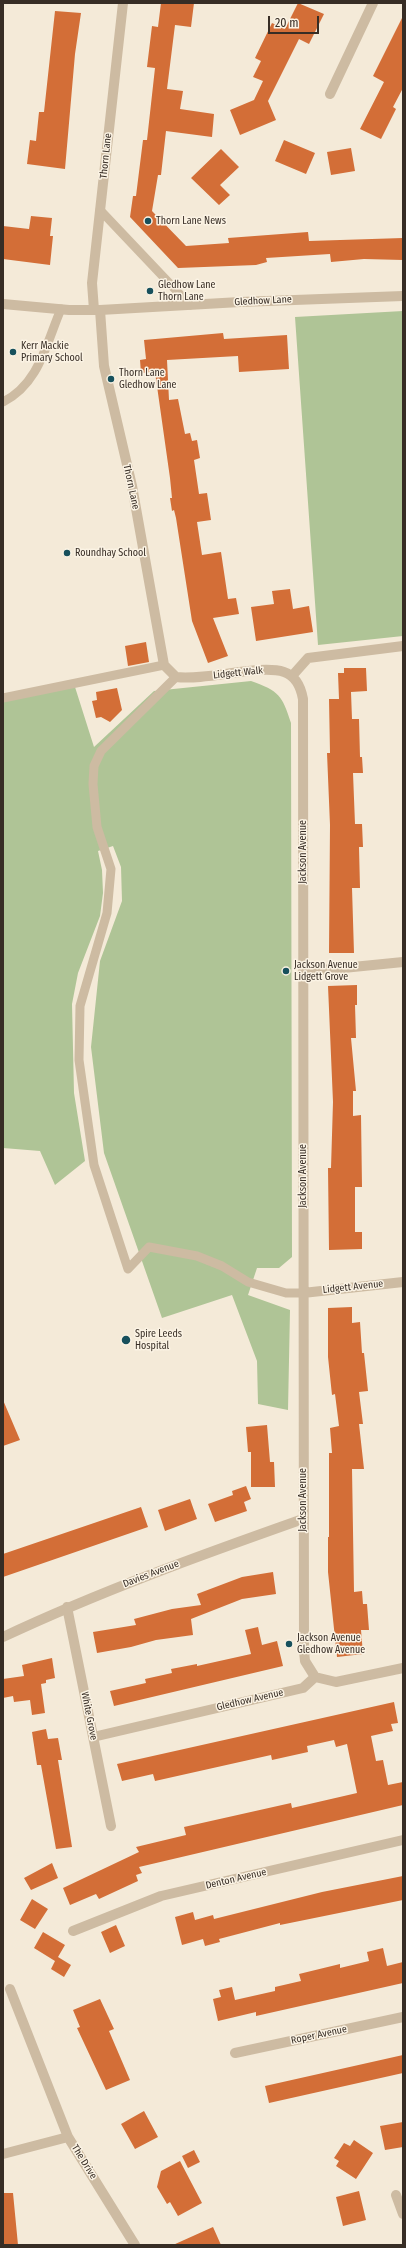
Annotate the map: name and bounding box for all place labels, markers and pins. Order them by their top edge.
place label: Thorn Lane News [156,215,226,227]
marker: Thorn Lane News [143,216,153,226]
place label: Gledhow Lane Thorn Lane [158,279,216,302]
marker: Gledhow Lane Thorn Lane [145,286,155,296]
place label: Kerr Mackie Primary School [21,340,83,364]
marker: Kerr Mackie Primary School [8,347,18,357]
place label: Thorn Lane Gledhow Lane [119,367,177,390]
marker: Thorn Lane Gledhow Lane [106,374,116,384]
place label: Roundhay School [75,547,146,559]
marker: Roundhay School [62,548,72,558]
place label: Jackson Avenue Lidgett Grove [294,959,358,982]
marker: Jackson Avenue Lidgett Grove [281,966,291,976]
place label: Spire Leeds Hospital [135,1328,182,1352]
marker: Spire Leeds Hospital [120,1334,132,1346]
place label: Jackson Avenue Gledhow Avenue [297,1632,365,1656]
marker: Jackson Avenue Gledhow Avenue [284,1639,294,1649]

